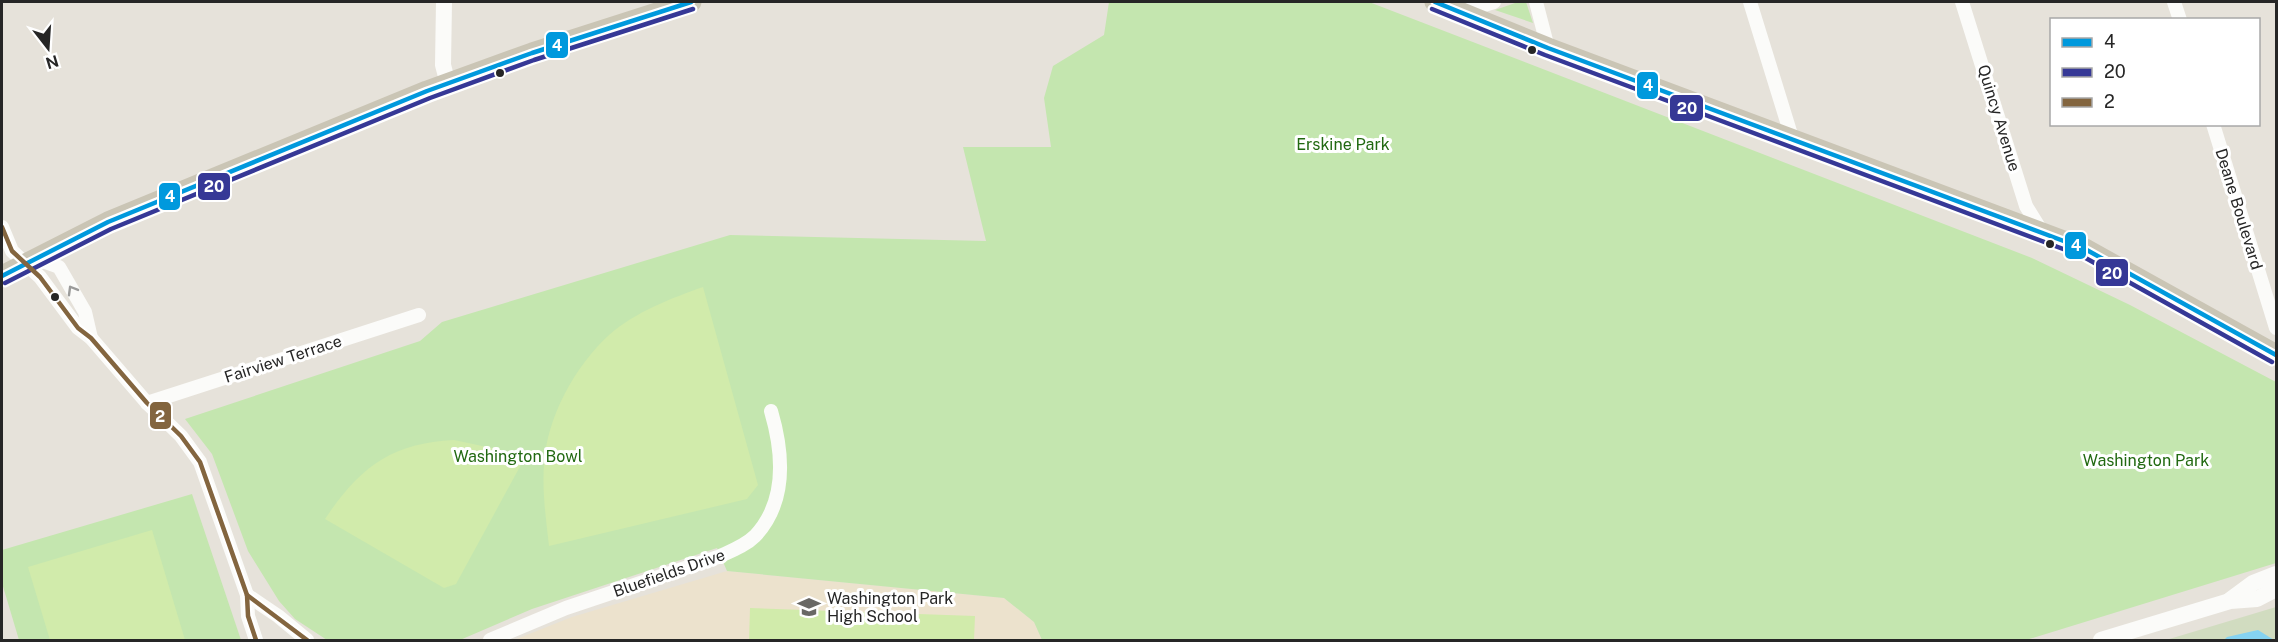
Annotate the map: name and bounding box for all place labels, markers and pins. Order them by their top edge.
unlabelled marker [1526,44,1538,56]
unlabelled marker [494,67,506,79]
unlabelled marker [2044,238,2056,250]
unlabelled marker [49,291,61,303]
place label: Washington Park High School [827,589,953,626]
school or university icon: Washington Park High School [796,594,822,620]

